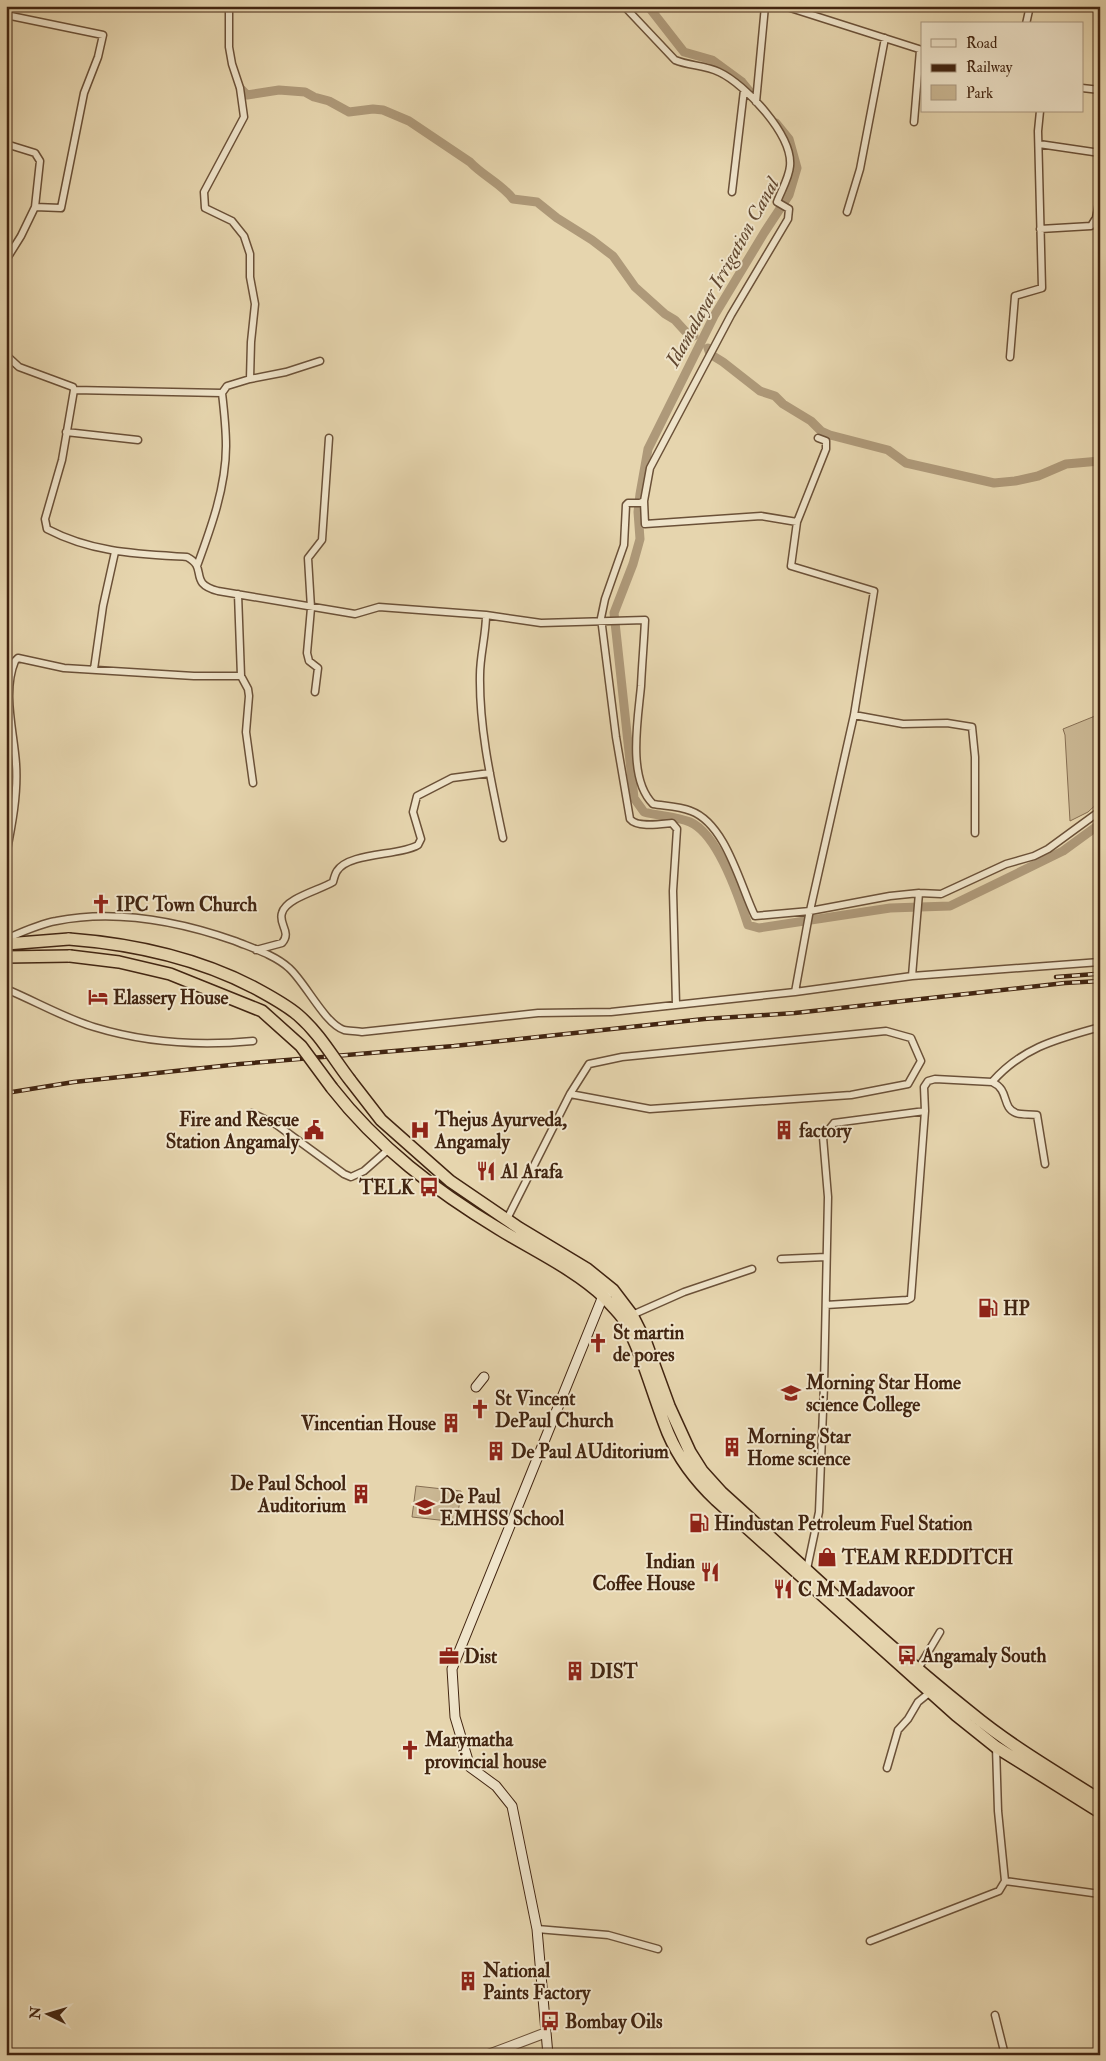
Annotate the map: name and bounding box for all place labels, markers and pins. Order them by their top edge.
church icon: IPC Town Church [90,893,112,915]
place label: IPC Town Church [116,893,257,917]
hotel icon: Elassery House [87,986,109,1008]
place label: Elassery House [113,986,229,1011]
place label: Fire and Rescue Station Angamaly [166,1108,300,1155]
place label: Thejus Ayurveda, Angamaly [434,1108,567,1155]
public building icon: Fire and Rescue Station Angamaly [303,1119,325,1141]
hospital icon: Thejus Ayurveda, Angamaly [409,1119,431,1141]
building icon: factory [773,1119,795,1141]
place label: factory [799,1119,852,1144]
restaurant icon: Al Arafa [475,1160,497,1182]
place label: Al Arafa [500,1160,564,1184]
place label: TELK [358,1176,415,1200]
bus stop icon: TELK [418,1176,440,1198]
fuel station icon: HP [977,1297,999,1319]
place label: HP [1003,1297,1030,1321]
place label: St martin de pores [613,1321,685,1368]
church icon: St martin de pores [587,1332,609,1354]
place label: Morning Star Home science College [805,1371,961,1418]
school or university icon: Morning Star Home science College [780,1382,802,1404]
place label: St Vincent DePaul Church [495,1387,614,1433]
church icon: St Vincent DePaul Church [469,1398,491,1420]
place label: Vincentian House [300,1412,436,1436]
building icon: Vincentian House [440,1412,462,1434]
place label: Morning Star Home science [746,1425,852,1471]
building icon: Morning Star Home science [721,1436,743,1458]
building icon: De Paul AUditorium [485,1440,507,1462]
place label: De Paul AUditorium [511,1440,669,1464]
place label: De Paul School Auditorium [230,1472,346,1518]
building icon: De Paul School Auditorium [350,1483,372,1505]
place label: De Paul EMHSS School [440,1485,564,1531]
school or university icon: De Paul EMHSS School [414,1496,436,1518]
fuel station icon: Hindustan Petroleum Fuel Station [688,1512,710,1534]
place label: Hindustan Petroleum Fuel Station [714,1512,973,1536]
shop icon: TEAM REDDITCH [816,1546,838,1568]
place label: TEAM REDDITCH [841,1546,1014,1570]
place label: Indian Coffee House [592,1550,695,1596]
restaurant icon: Indian Coffee House [699,1561,721,1583]
restaurant icon: C M Madavoor [772,1578,794,1600]
place label: C M Madavoor [798,1578,916,1602]
bus stop icon: Angamaly South [896,1644,918,1666]
place label: Angamaly South [921,1644,1046,1669]
office icon: Dist [438,1645,460,1667]
place label: Dist [464,1645,498,1669]
building icon: DIST [564,1660,586,1682]
place label: DIST [590,1660,639,1684]
place label: Marymatha provincial house [424,1728,546,1775]
church icon: Marymatha provincial house [399,1739,421,1761]
place label: National Paints Factory [482,1959,591,2006]
building icon: National Paints Factory [457,1970,479,1992]
bus stop icon: Bombay Oils [539,2010,561,2032]
place label: Bombay Oils [565,2010,663,2035]

